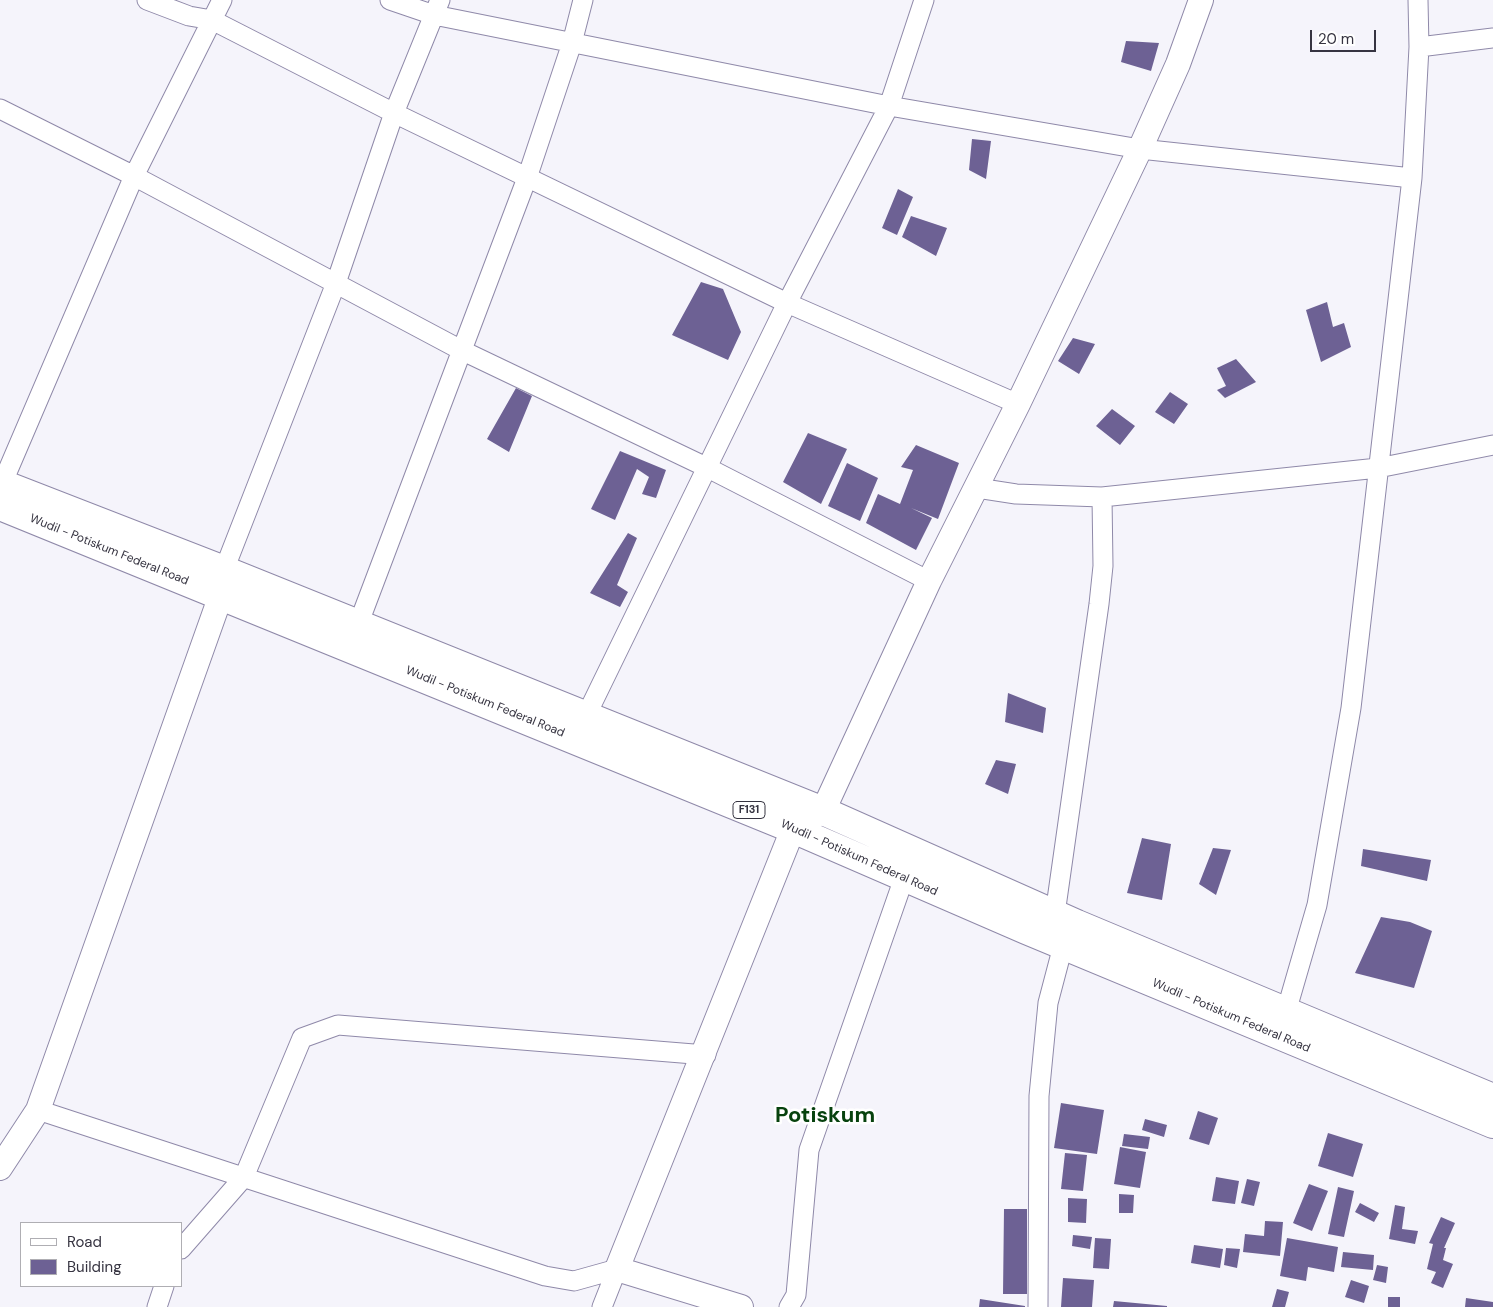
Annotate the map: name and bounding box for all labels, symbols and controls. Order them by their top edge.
scale bar [1313,20,1379,52]
text: 20 m [1318,29,1354,49]
street label: Wudil - Potiskum Federal Road [27,511,191,589]
street label: Wudil - Potiskum Federal Road [403,663,567,741]
road number: F131 [733,802,765,818]
street label: Wudil - Potiskum Federal Road [778,817,940,899]
street label: Wudil - Potiskum Federal Road [1150,976,1312,1056]
district label: Potiskum [775,1103,875,1129]
legend [20,1222,182,1287]
text: Road [67,1232,102,1252]
text: Building [67,1257,122,1277]

